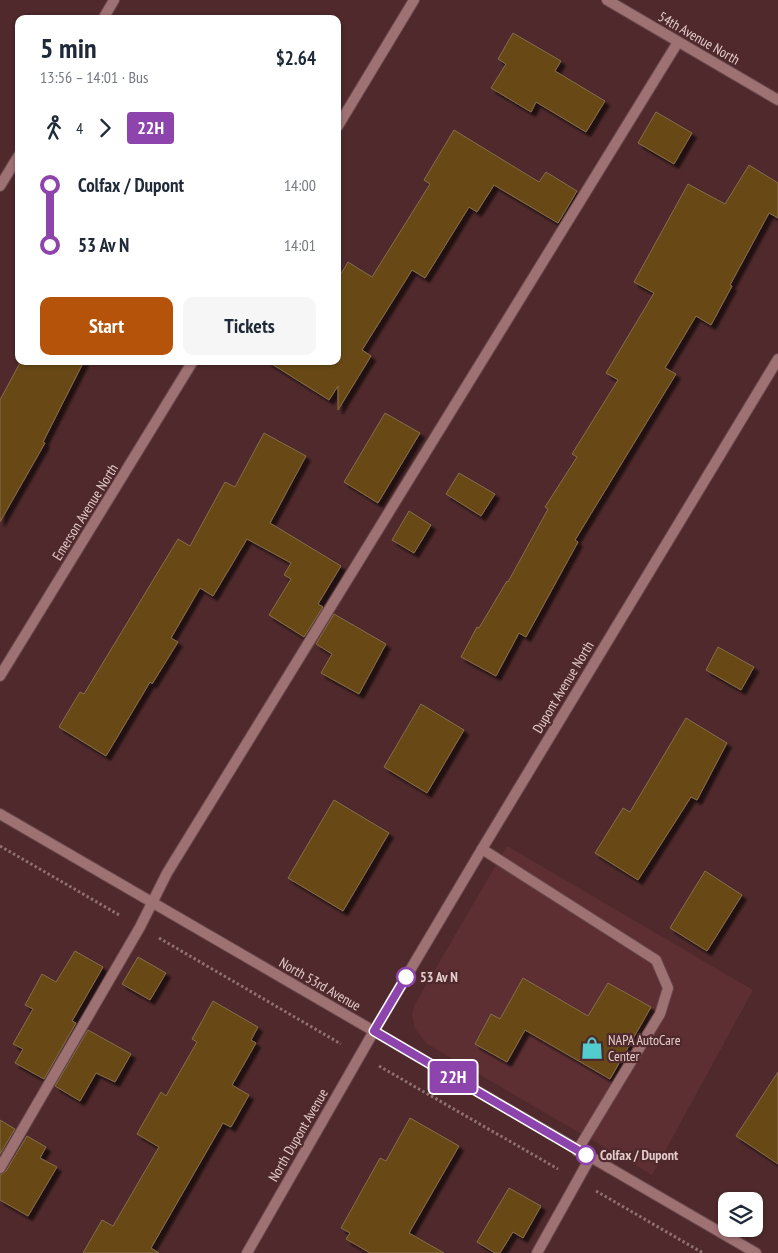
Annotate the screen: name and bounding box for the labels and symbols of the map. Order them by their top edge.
street label: 54th Avenue North [655,7,743,69]
street label: Emerson Avenue North [48,460,122,564]
street label: Dupont Avenue North [528,638,598,736]
street label: North 53rd Avenue [276,953,364,1015]
marker: 53 Av N [396,967,416,987]
place label: 53 Av N [420,968,458,986]
place label: NAPA AutoCare Center [608,1031,681,1065]
shop icon: NAPA AutoCare Center [579,1035,605,1061]
line badge: 22H [424,1061,482,1093]
street label: North Dupont Avenue [264,1085,332,1185]
marker: Colfax / Dupont [576,1145,596,1165]
place label: Colfax / Dupont [600,1146,678,1164]

